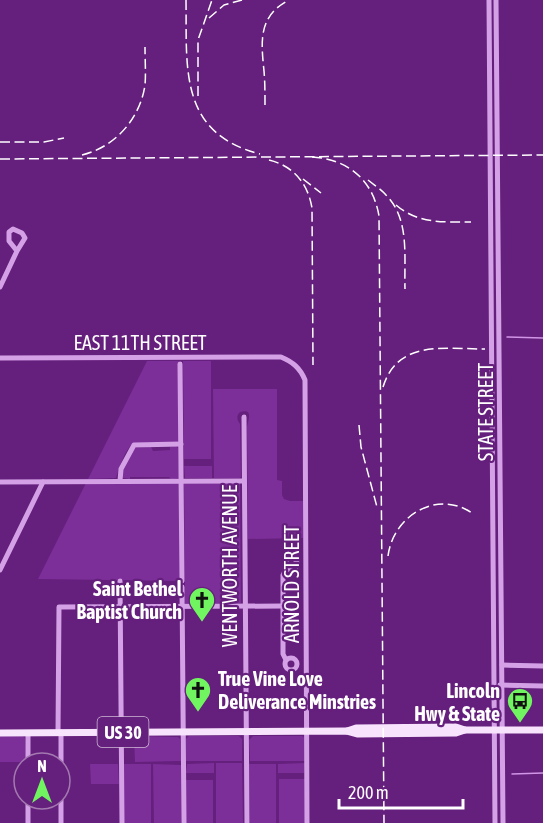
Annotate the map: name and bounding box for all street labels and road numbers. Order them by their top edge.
street label: EAST 11TH STREET [73,331,207,354]
street label: STATE STREET [474,363,497,461]
street label: WENTWORTH AVENUE [218,484,241,647]
street label: ARNOLD STREET [280,525,303,643]
road number: US 30 [98,717,148,747]

